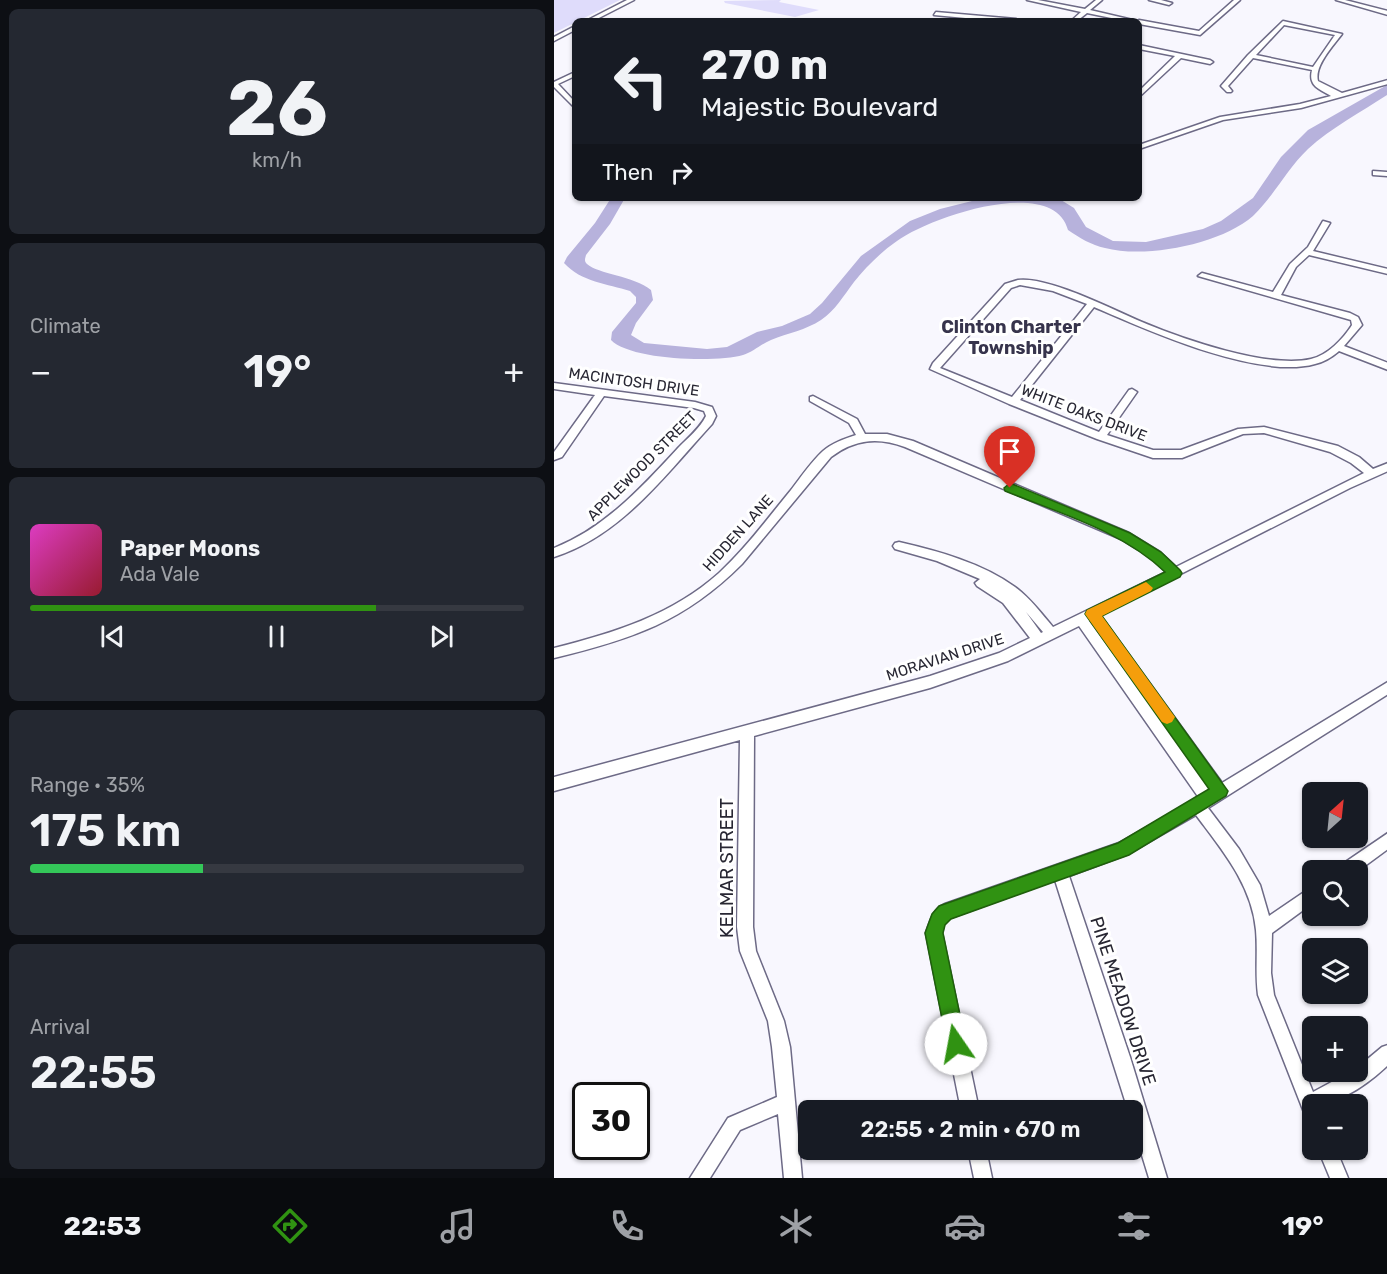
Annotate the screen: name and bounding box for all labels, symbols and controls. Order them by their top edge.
text: 270 m [701,40,828,90]
icon: left [602,42,680,120]
text: 26 [226,62,328,155]
text: Majestic Boulevard [701,91,938,123]
text: km/h [252,148,302,172]
icon: right [665,156,698,189]
text: Then [602,159,653,186]
text: Climate [30,314,101,338]
district label: Clinton Charter Township [941,316,1081,359]
text: 19° [243,345,311,398]
text: − [30,352,51,391]
text: + [503,352,524,391]
street label: MACINTOSH DRIVE [567,364,701,400]
street label: WHITE OAKS DRIVE [1019,381,1149,445]
street label: APPLEWOOD STREET [583,407,701,525]
pin [984,426,1035,488]
icon: arrive [993,435,1026,468]
street label: HIDDEN LANE [699,491,777,575]
text: Paper Moons [120,535,260,562]
text: Ada Vale [120,562,200,586]
icon: previous [96,620,129,653]
icon: pause [260,620,293,653]
icon: next [425,620,458,653]
street label: MORAVIAN DRIVE [884,630,1006,684]
text: Range · 35% [30,773,145,797]
north arrow [1302,782,1368,848]
map controls [1302,782,1368,1160]
street label: KELMAR STREET [716,798,738,938]
text: 175 km [30,804,181,857]
button: search [1302,860,1368,926]
street label: PINE MEADOW DRIVE [1085,914,1161,1088]
button: layers [1302,938,1368,1004]
position arrow [924,1012,988,1076]
text: Arrival [30,1015,90,1039]
button: + [1302,1016,1368,1082]
text: 22:55 [30,1046,157,1099]
speed limit sign: 30 [572,1082,650,1160]
button: − [1302,1094,1368,1160]
text: 22:55 · 2 min · 670 m [861,1116,1080,1143]
icon: directions [269,1205,311,1247]
icon: music [437,1205,479,1247]
icon: phone [606,1205,648,1247]
icon: climate [775,1205,817,1247]
icon: car [944,1205,986,1247]
icon: filters [1113,1205,1155,1247]
text: 22:53 [63,1210,142,1242]
text: 19° [1282,1210,1324,1242]

